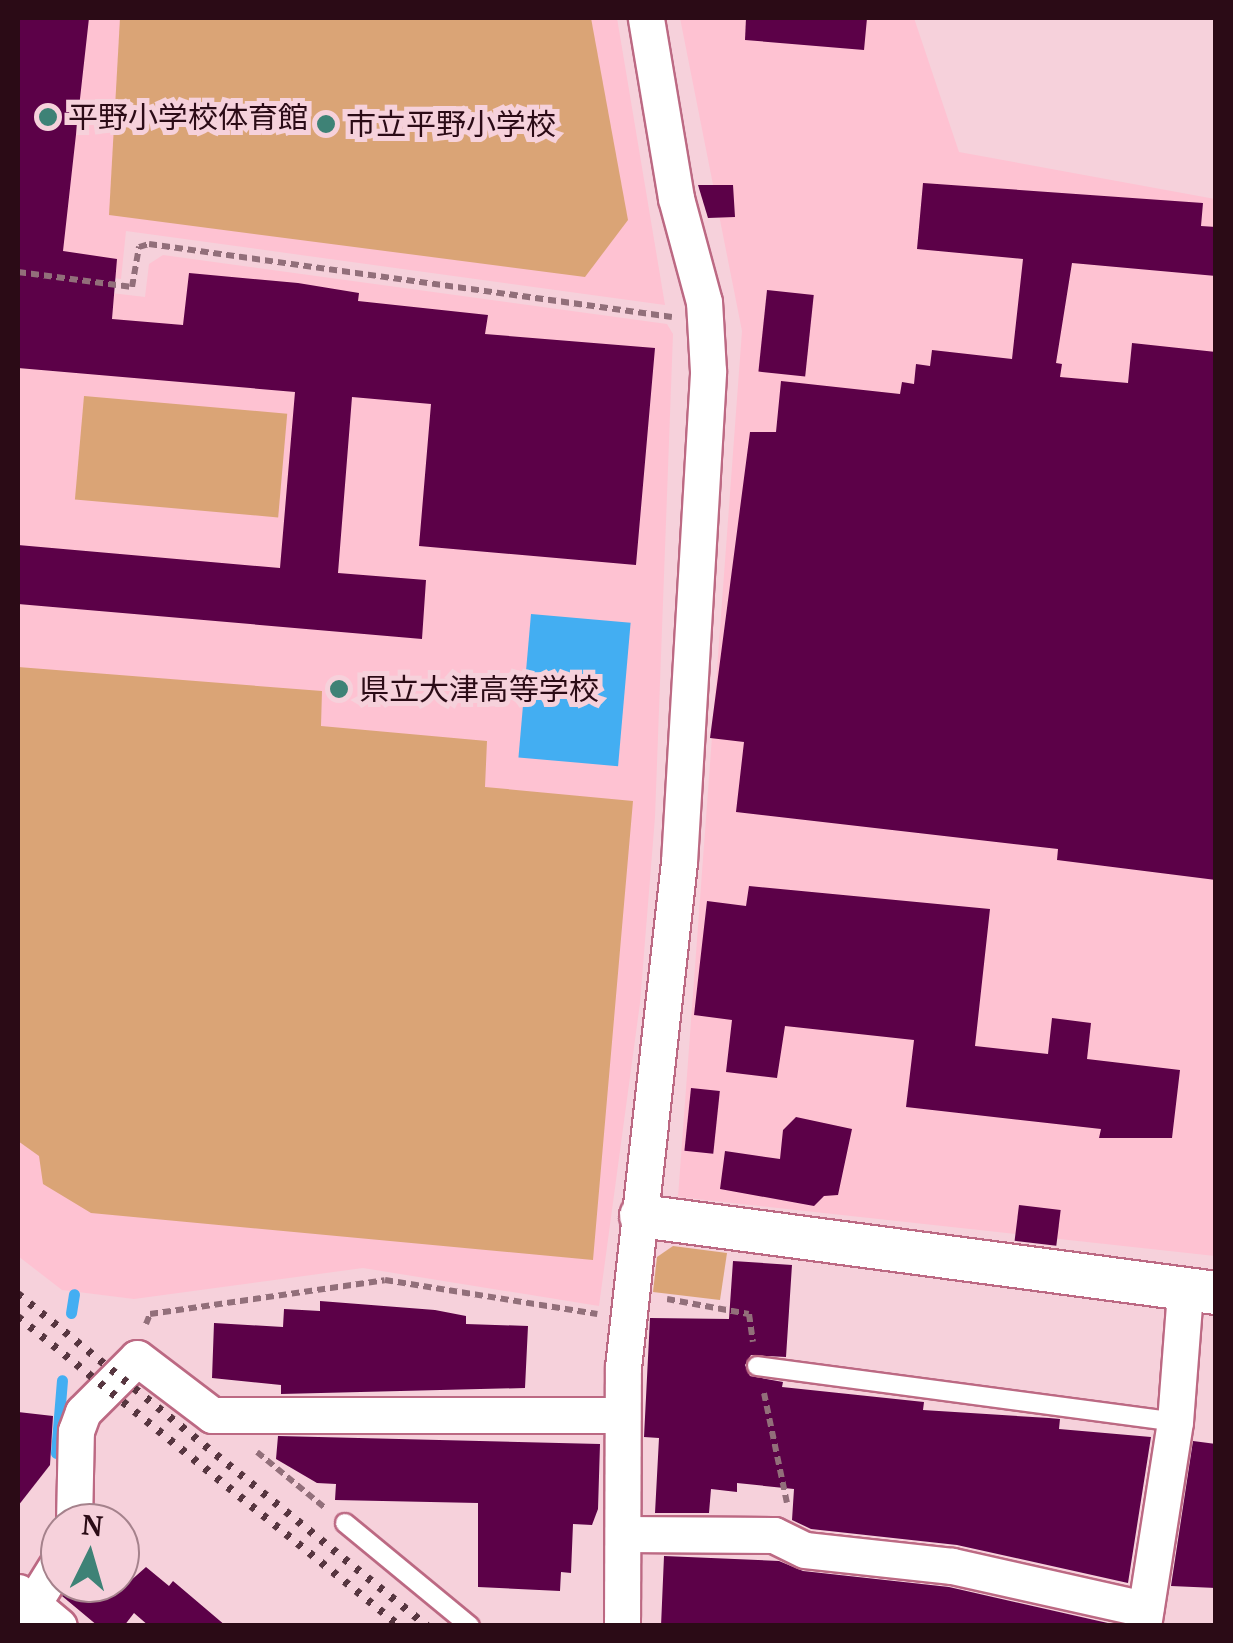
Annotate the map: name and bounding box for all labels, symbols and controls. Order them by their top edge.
place label: 平野小学校体育館 [68,99,308,135]
marker: 平野小学校体育館 [37,106,59,128]
place label: 市立平野小学校 [346,106,556,142]
marker: 市立平野小学校 [315,113,337,135]
place label: 県立大津高等学校 [359,671,599,707]
marker: 県立大津高等学校 [328,678,350,700]
north arrow [40,1503,140,1603]
text: N [80,1505,105,1544]

